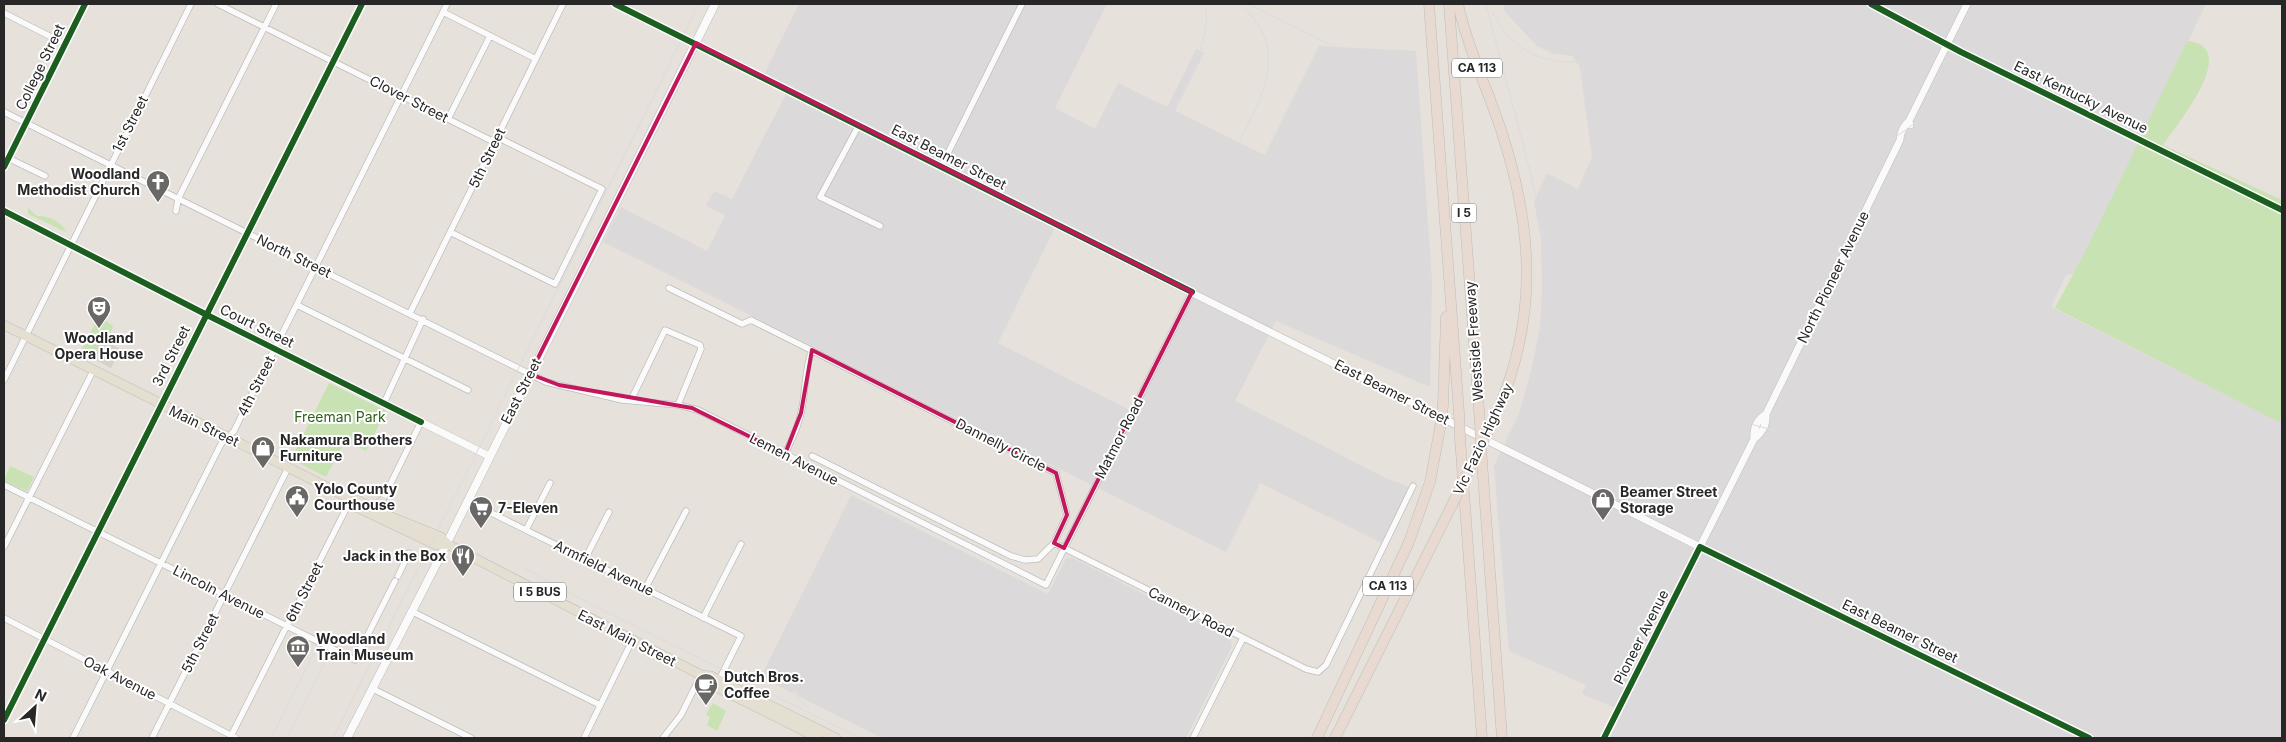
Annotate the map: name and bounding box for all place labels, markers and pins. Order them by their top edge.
place label: Woodland Methodist Church [17,165,140,198]
church icon: Woodland Methodist Church [145,169,171,203]
theatre icon: Woodland Opera House [86,295,112,329]
place label: Woodland Opera House [55,329,143,362]
place label: Nakamura Brothers Furniture [280,431,413,464]
shop icon: Nakamura Brothers Furniture [250,435,276,469]
place label: Yolo County Courthouse [314,480,398,513]
place label: Beamer Street Storage [1620,483,1717,516]
public building icon: Yolo County Courthouse [284,484,310,518]
shop icon: Beamer Street Storage [1590,487,1616,521]
supermarket icon: 7-Eleven [468,495,494,529]
place label: 7-Eleven [498,499,558,516]
restaurant icon: Jack in the Box [450,543,476,577]
place label: Jack in the Box [343,547,446,564]
place label: Woodland Train Museum [316,630,413,663]
museum icon: Woodland Train Museum [285,634,311,668]
place label: Dutch Bros. Coffee [724,668,804,701]
cafe icon: Dutch Bros. Coffee [693,672,719,706]

